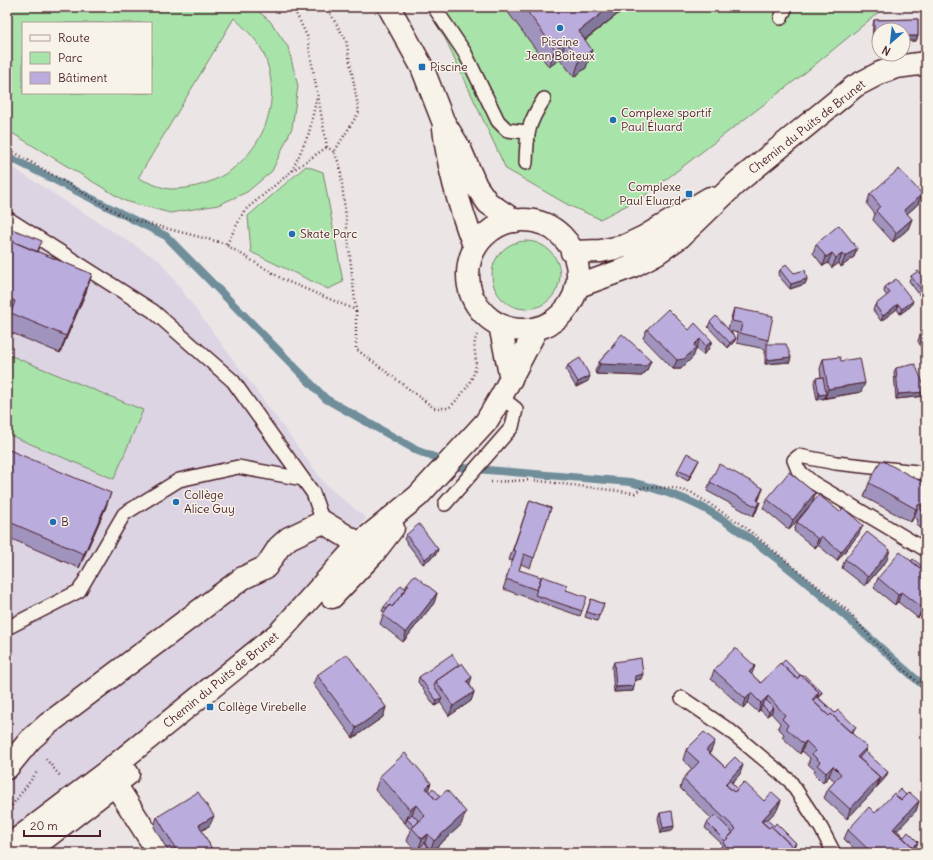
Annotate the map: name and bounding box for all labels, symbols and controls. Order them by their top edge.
legend [22,22,152,94]
north arrow [871,22,911,62]
marker: Piscine Jean Boiteux [555,23,565,33]
text: Route [58,30,90,45]
place label: Piscine Jean Boiteux [525,34,595,63]
text: N [880,43,893,59]
text: Parc [58,50,83,65]
place label: Piscine [430,59,468,74]
marker: Piscine [417,62,427,72]
text: Bâtiment [58,70,107,85]
street label: Chemin du Puits de Brunet [745,76,868,177]
place label: Complexe sportif Paul Éluard [621,105,713,134]
marker: Complexe sportif Paul Éluard [608,115,618,125]
place label: Complexe Paul Eluard [619,179,681,208]
marker: Complexe Paul Eluard [684,189,694,199]
place label: Skate Parc [300,226,357,241]
marker: Skate Parc [287,229,297,239]
place label: Collège Alice Guy [184,487,235,516]
marker: Collège Alice Guy [171,497,181,507]
place label: B [61,514,69,529]
marker: B [48,517,58,527]
street label: Chemin du Puits de Brunet [160,628,281,731]
place label: Collège Virebelle [218,699,307,714]
marker: Collège Virebelle [205,702,215,712]
scale bar [24,812,100,838]
text: 20 m [30,818,58,833]

